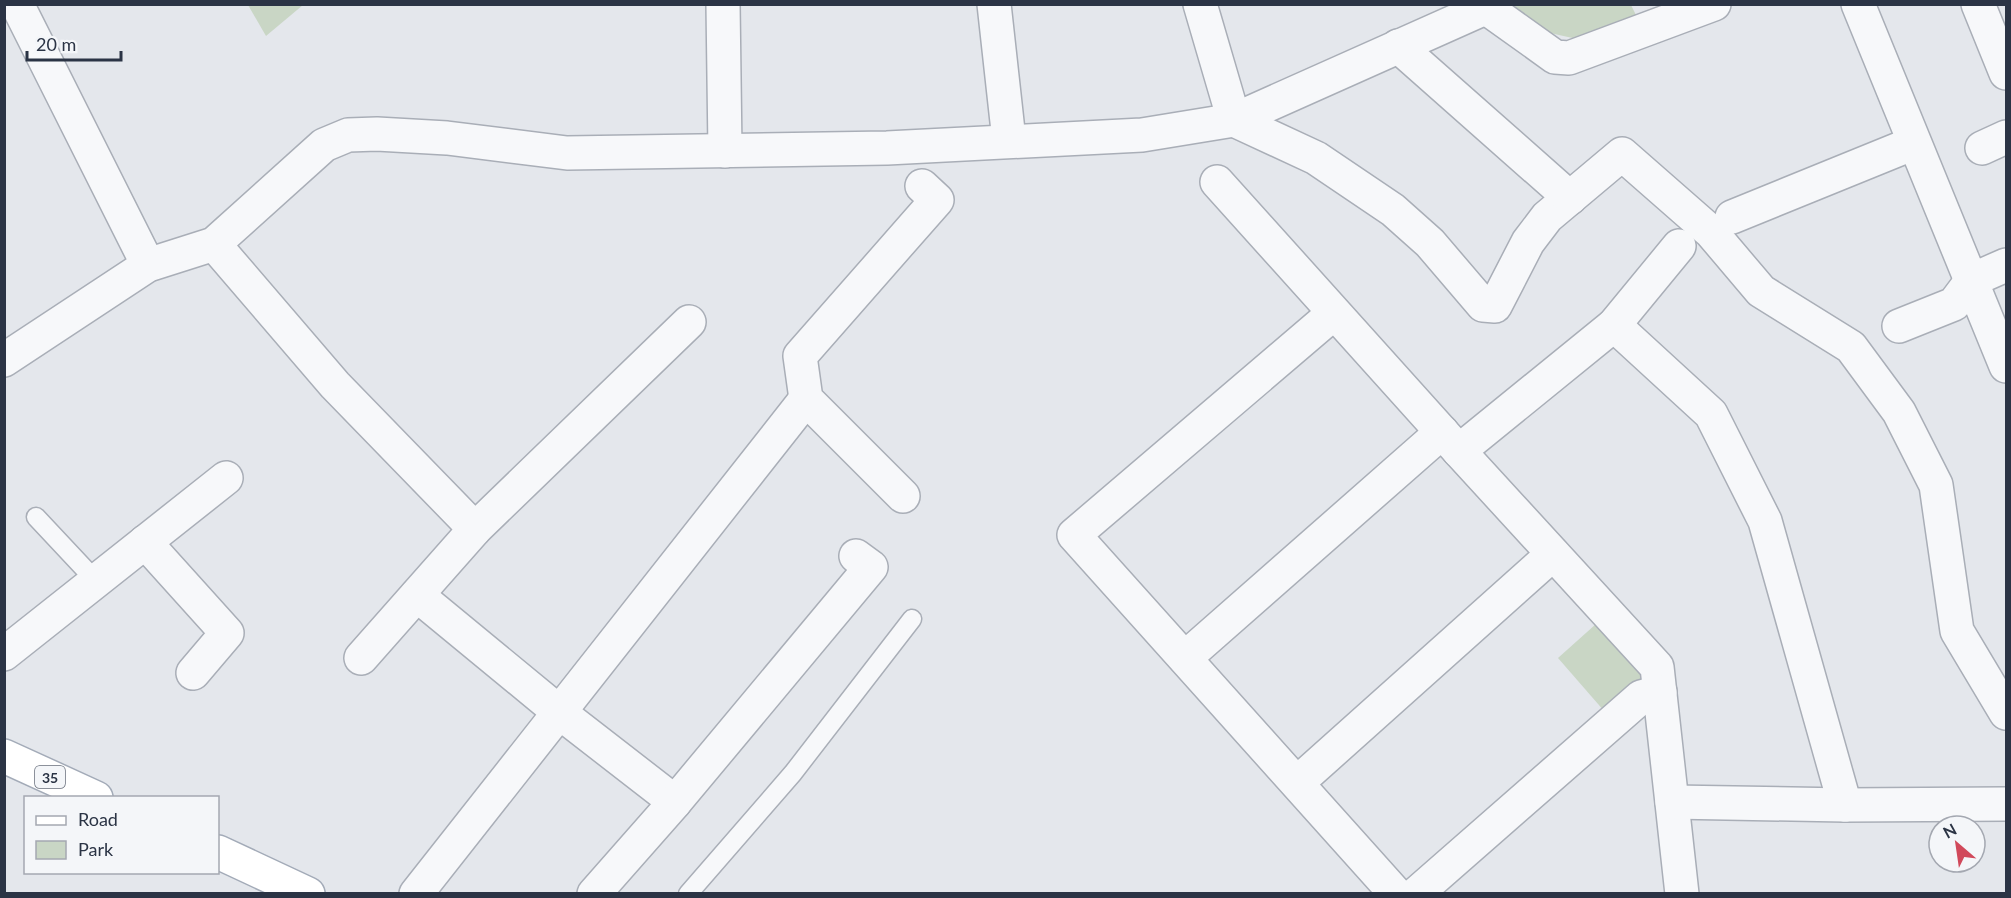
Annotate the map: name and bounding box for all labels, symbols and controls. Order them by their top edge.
scale bar [27,24,122,62]
text: 20 m [36,33,76,55]
road number: 35 [35,766,65,788]
legend [24,796,219,874]
text: Road [78,808,118,830]
north arrow [1927,814,1987,874]
text: N [1939,819,1959,842]
text: Park [78,838,114,860]

